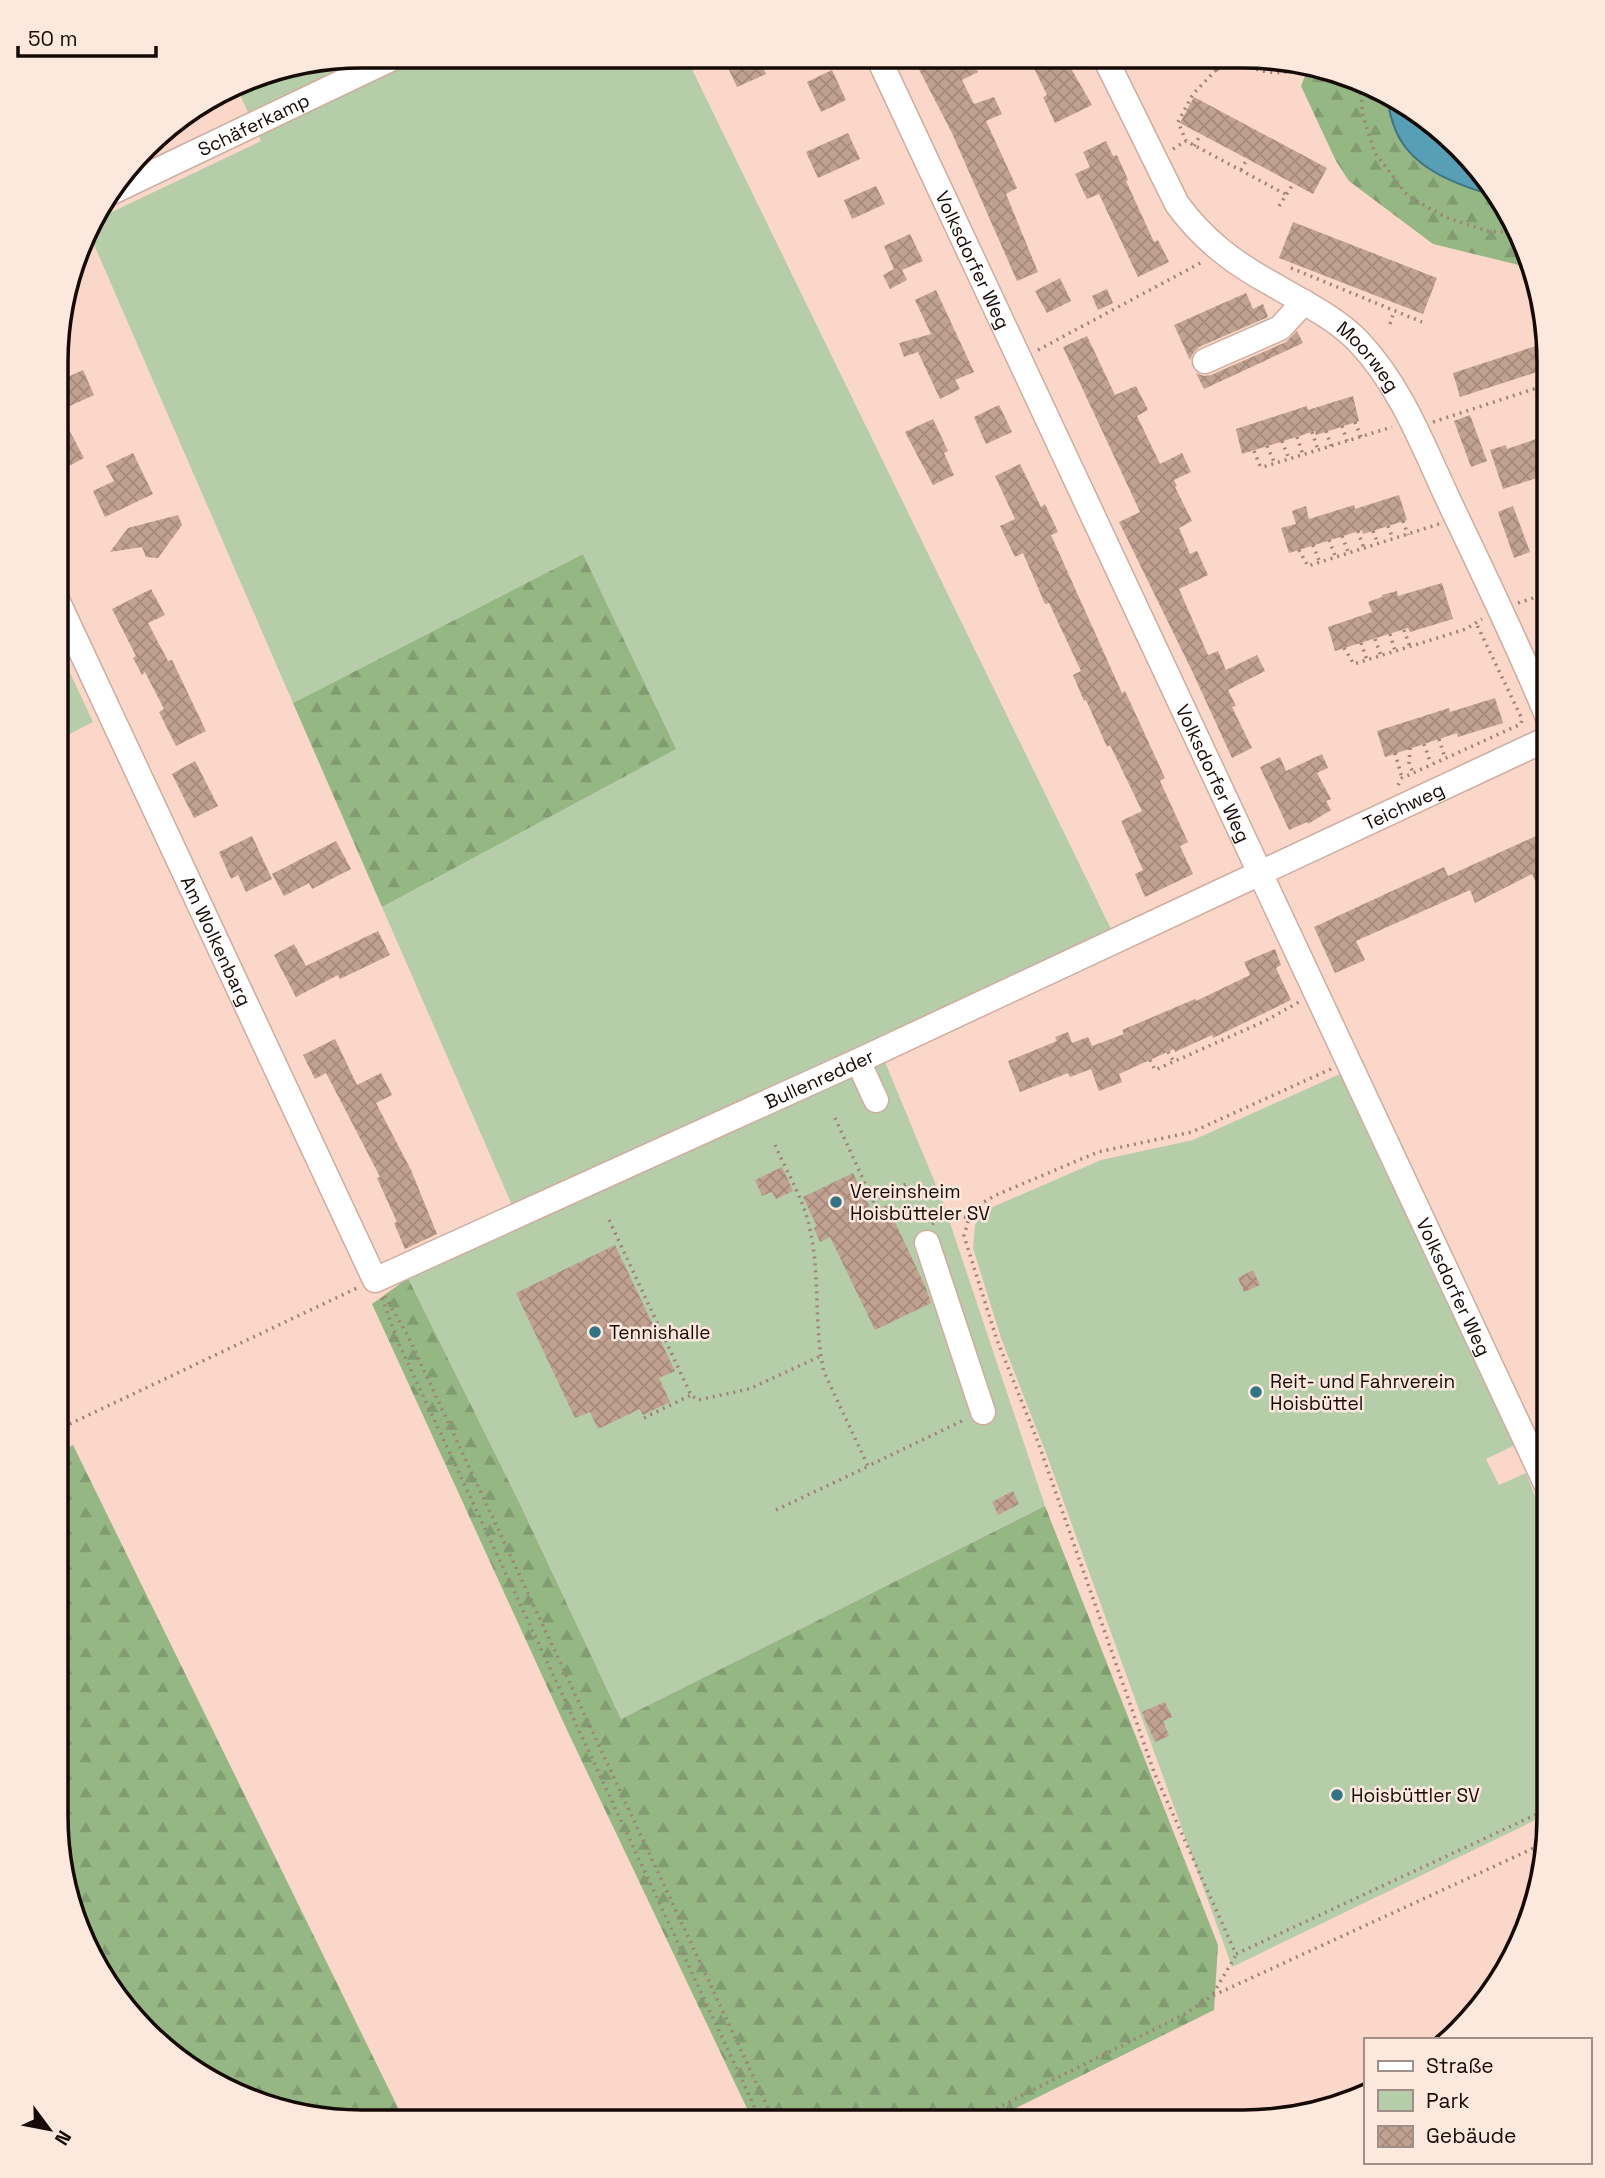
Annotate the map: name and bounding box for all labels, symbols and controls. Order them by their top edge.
scale bar [18,14,156,58]
text: 50 m [28,25,78,52]
street label: Schäferkamp [194,88,314,162]
street label: Volksdorfer Weg [929,187,1016,333]
street label: Moorweg [1332,316,1405,397]
street label: Volksdorfer Weg [1170,701,1256,847]
street label: Teichweg [1359,777,1448,836]
street label: Am Wolkenbarg [175,872,257,1010]
street label: Bullenredder [761,1043,878,1115]
place label: Vereinsheim Hoisbütteler SV [850,1179,990,1226]
marker: Vereinsheim Hoisbütteler SV [828,1194,844,1210]
street label: Volksdorfer Weg [1410,1214,1496,1360]
place label: Tennishalle [609,1320,711,1345]
marker: Tennishalle [587,1324,603,1340]
place label: Reit- und Fahrverein Hoisbüttel [1270,1369,1455,1416]
marker: Reit- und Fahrverein Hoisbüttel [1248,1384,1264,1400]
place label: Hoisbüttler SV [1351,1783,1480,1808]
marker: Hoisbüttler SV [1329,1787,1345,1803]
legend [1364,2038,1591,2164]
text: Straße [1426,2052,1494,2079]
text: Park [1426,2087,1470,2114]
north arrow [14,2094,84,2164]
text: Gebäude [1426,2122,1516,2149]
text: N [49,2126,77,2150]

